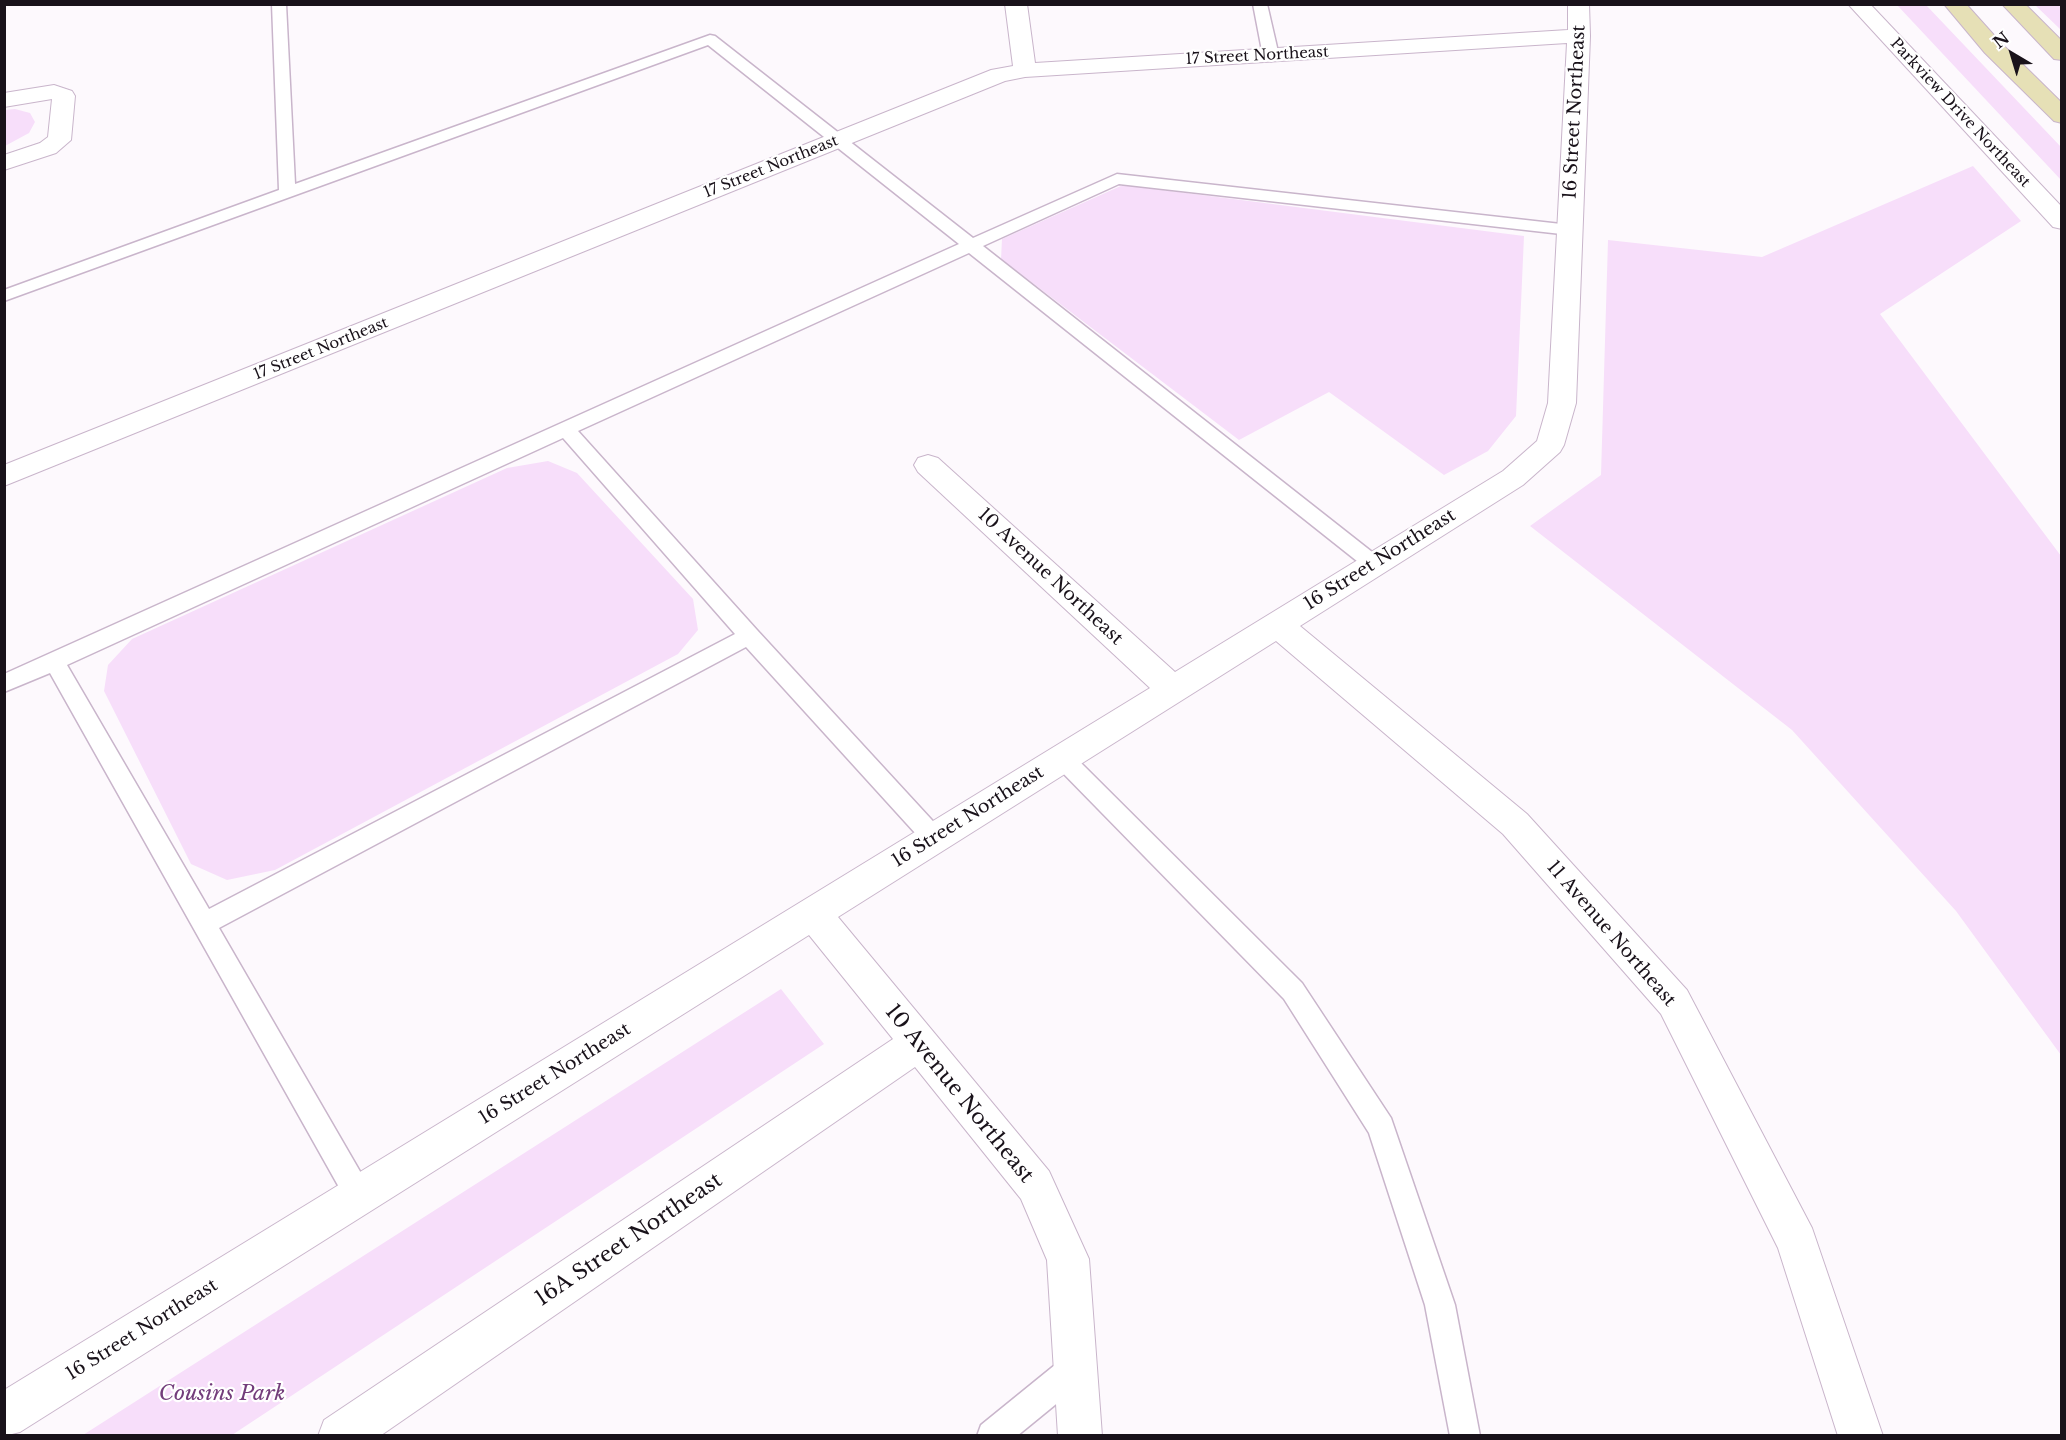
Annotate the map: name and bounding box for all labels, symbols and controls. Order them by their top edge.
street label: 16 Street Northeast [1560,24,1590,200]
north arrow [1982,24,2042,84]
street label: Parkview Drive Northeast [1886,35,2034,191]
street label: 17 Street Northeast [1185,43,1329,69]
street label: 17 Street Northeast [701,132,841,202]
street label: 17 Street Northeast [251,314,391,384]
street label: 10 Avenue Northeast [973,504,1127,650]
street label: 16 Street Northeast [1300,505,1460,615]
street label: 16 Street Northeast [888,762,1048,872]
street label: 11 Avenue Northeast [1542,857,1680,1011]
street label: 10 Avenue Northeast [879,1000,1039,1188]
street label: 16 Street Northeast [475,1019,635,1129]
street label: 16A Street Northeast [531,1168,727,1312]
street label: 16 Street Northeast [62,1275,222,1385]
park label: Cousins Park [159,1381,285,1407]

